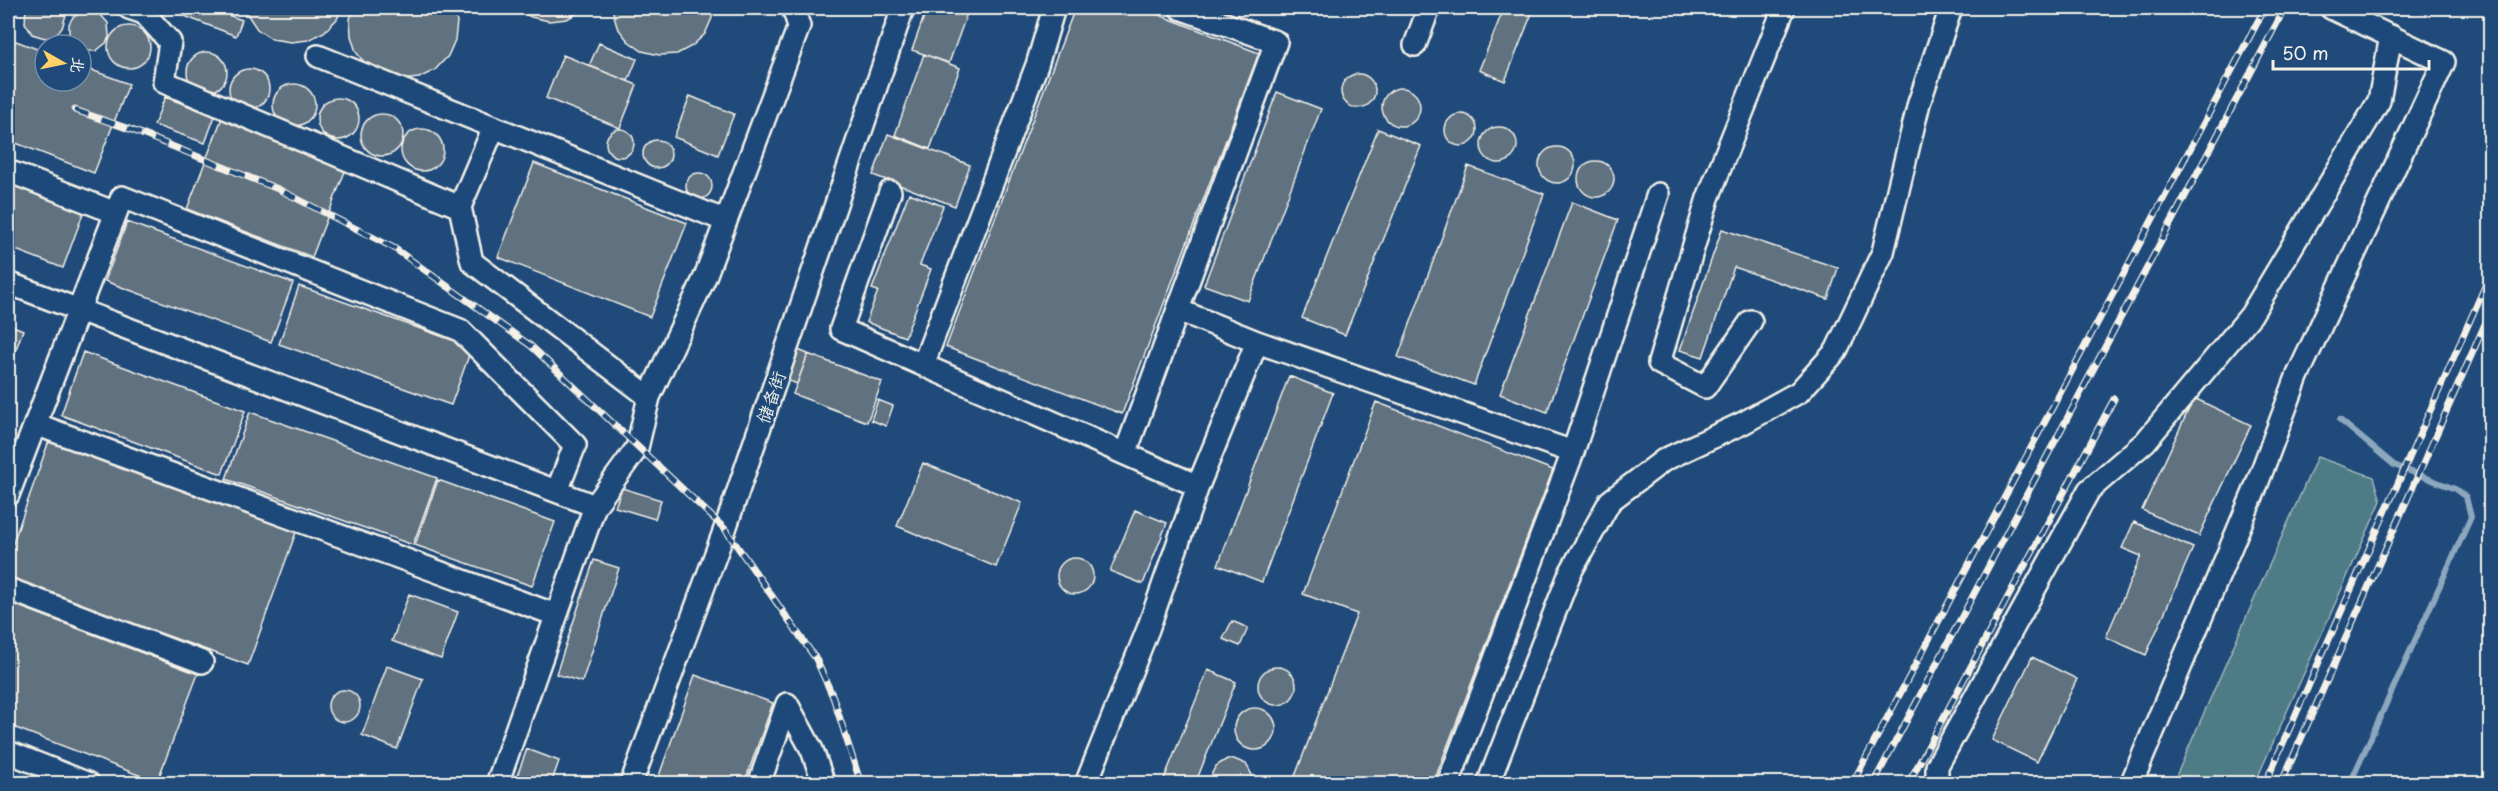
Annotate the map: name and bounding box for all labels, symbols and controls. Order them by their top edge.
north arrow [33,33,93,93]
scale bar [2273,33,2429,71]
text: 50 m [2282,39,2329,66]
text: 北 [66,56,92,75]
street label: 储备街 [748,367,792,427]

